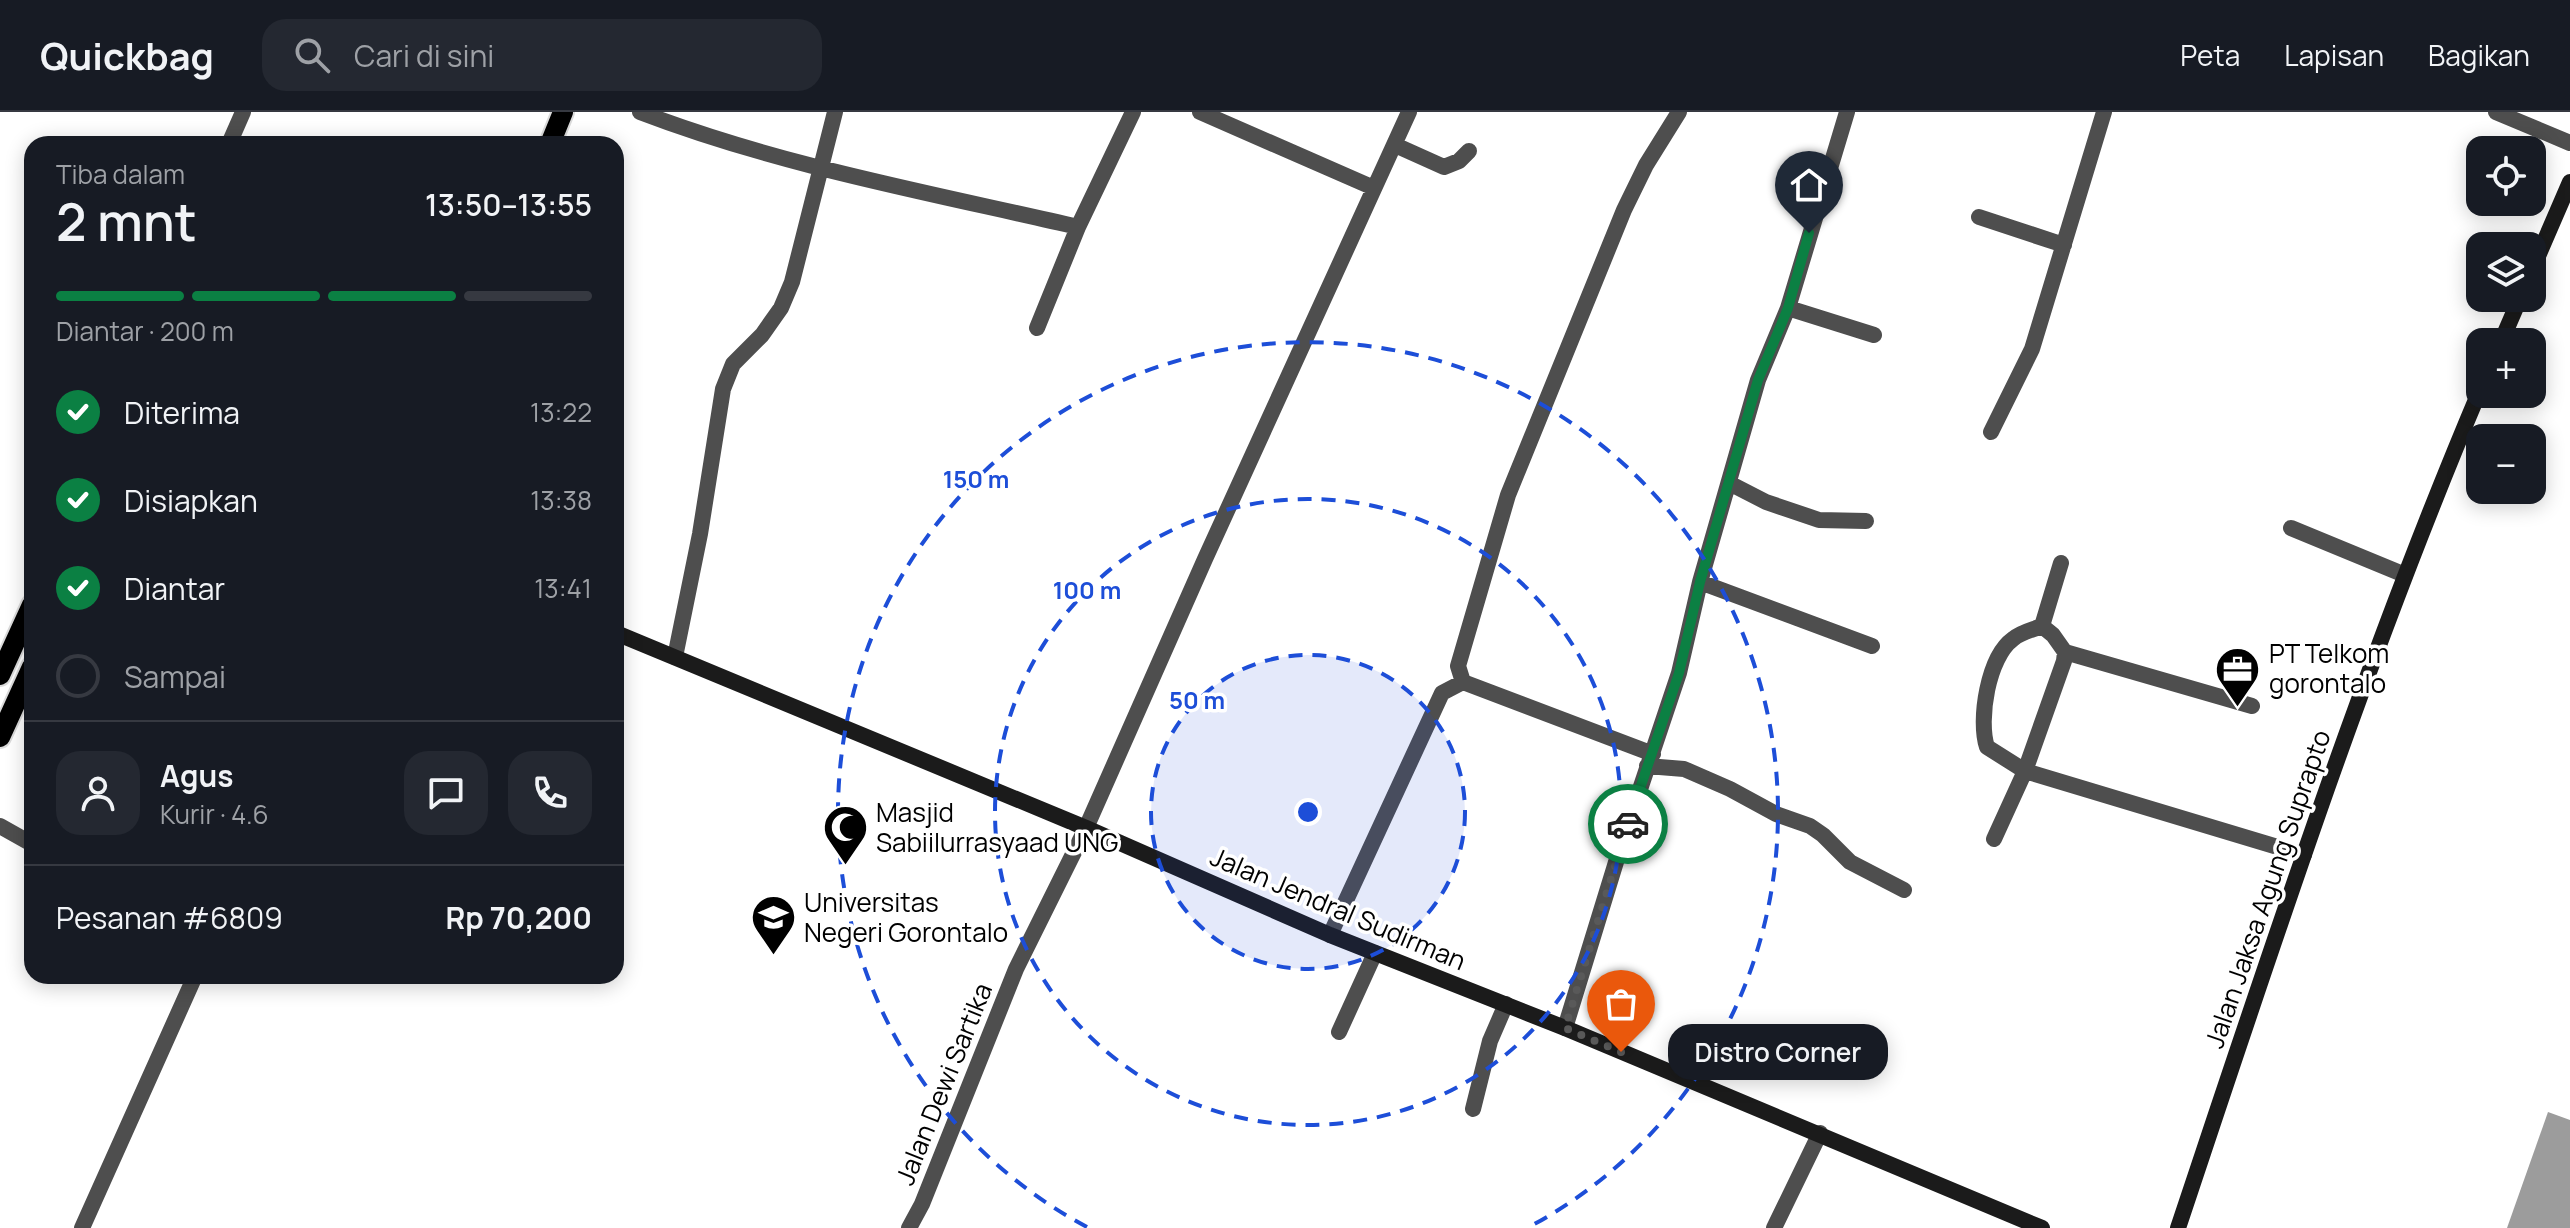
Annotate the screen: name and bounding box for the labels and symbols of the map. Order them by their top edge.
pin [1775,151,1843,233]
text: 150 m [943,462,1009,495]
text: 100 m [1053,573,1121,606]
place label: PT Telkom gorontalo [2269,635,2389,701]
office icon: PT Telkom gorontalo [2214,645,2262,708]
text: 50 m [1169,683,1225,716]
street label: Jalan Jaksa Agung Suprapto [2196,725,2338,1053]
courier [1588,784,1668,864]
place label: Masjid Sabiilurrasyaad UNG [876,794,1118,860]
centre of rings [1294,798,1322,826]
mosque icon: Masjid Sabiilurrasyaad UNG [821,804,869,867]
street label: Jalan Jendral Sudirman [1205,838,1472,978]
place label: Universitas Negeri Gorontalo [804,884,1008,950]
school or university icon: Universitas Negeri Gorontalo [749,894,797,957]
pin [1587,970,1655,1052]
street label: Jalan Dewi Sartika [886,977,1000,1190]
callout: Distro Corner [1669,1024,1889,1080]

